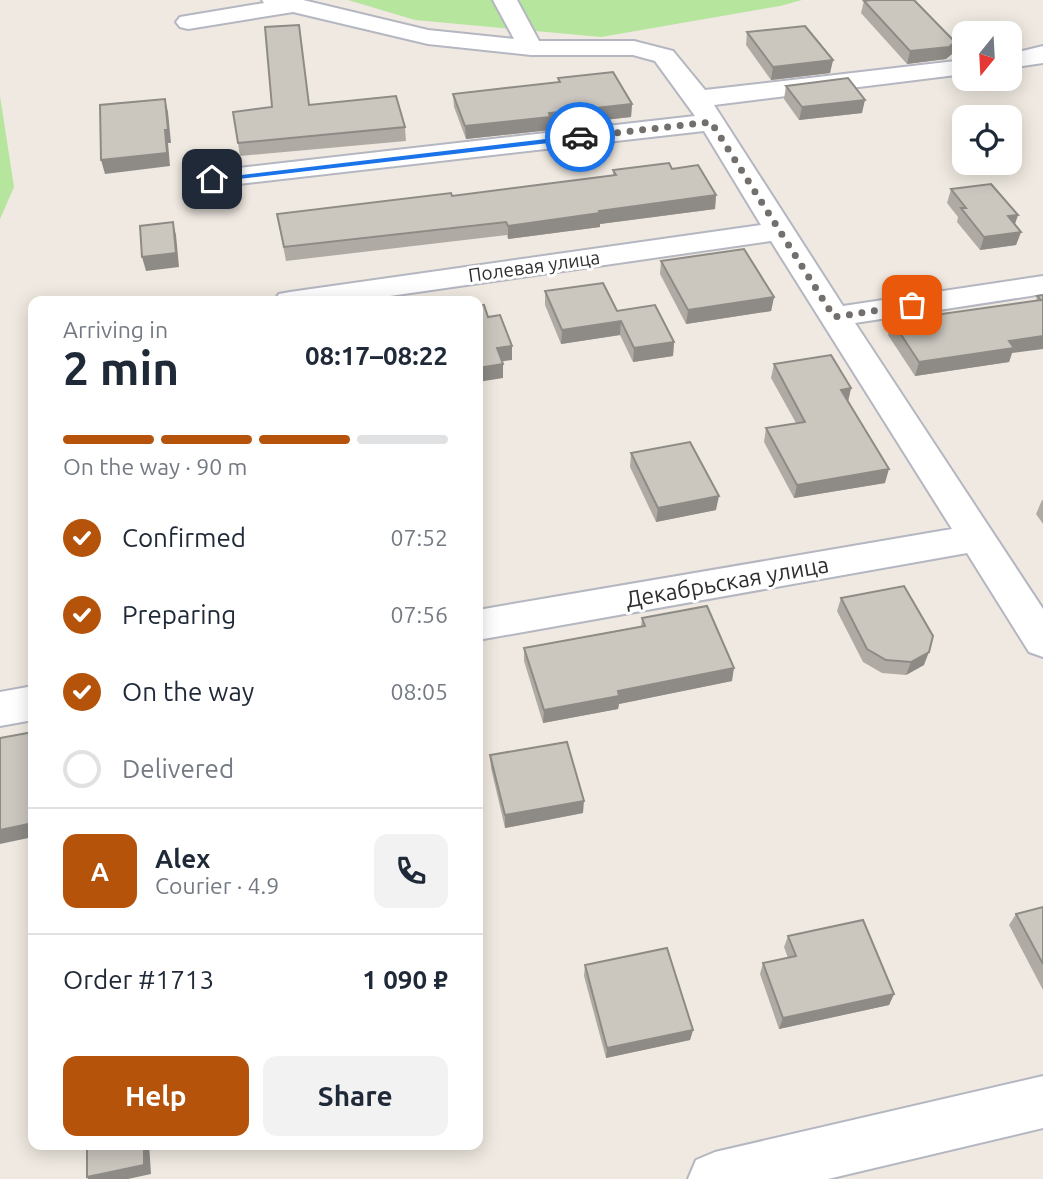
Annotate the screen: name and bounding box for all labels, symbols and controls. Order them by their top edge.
north arrow [952,21,1022,91]
map controls [952,21,1022,175]
courier [545,102,615,172]
button: locate [952,105,1022,175]
icon: car [561,118,599,156]
pin [182,149,242,209]
icon: home [193,160,231,198]
street label: Полевая улица [467,246,601,286]
pin [882,275,942,335]
icon: bag [893,286,931,324]
text: Arriving in [63,317,168,342]
text: 08:17–08:22 [305,341,448,370]
text: 2 min [63,342,179,394]
text: On the way · 90 m [63,454,247,479]
icon: check [63,519,101,557]
text: Confirmed [122,523,246,552]
text: 07:52 [390,525,448,550]
street label: Декабрьская улица [623,551,831,612]
icon: check [63,596,101,634]
text: Preparing [122,600,236,629]
text: 07:56 [390,602,448,627]
icon: check [63,673,101,711]
text: On the way [122,677,254,706]
text: 08:05 [390,679,448,704]
text: Delivered [122,754,234,783]
button: phone [374,834,448,908]
text: Alex [155,844,210,873]
text: A [91,857,109,886]
text: Courier · 4.9 [155,873,279,898]
text: Order #1713 [63,965,214,994]
text: 1 090 ₽ [362,965,448,994]
button: Help [63,1056,249,1136]
button: Share [263,1056,448,1136]

